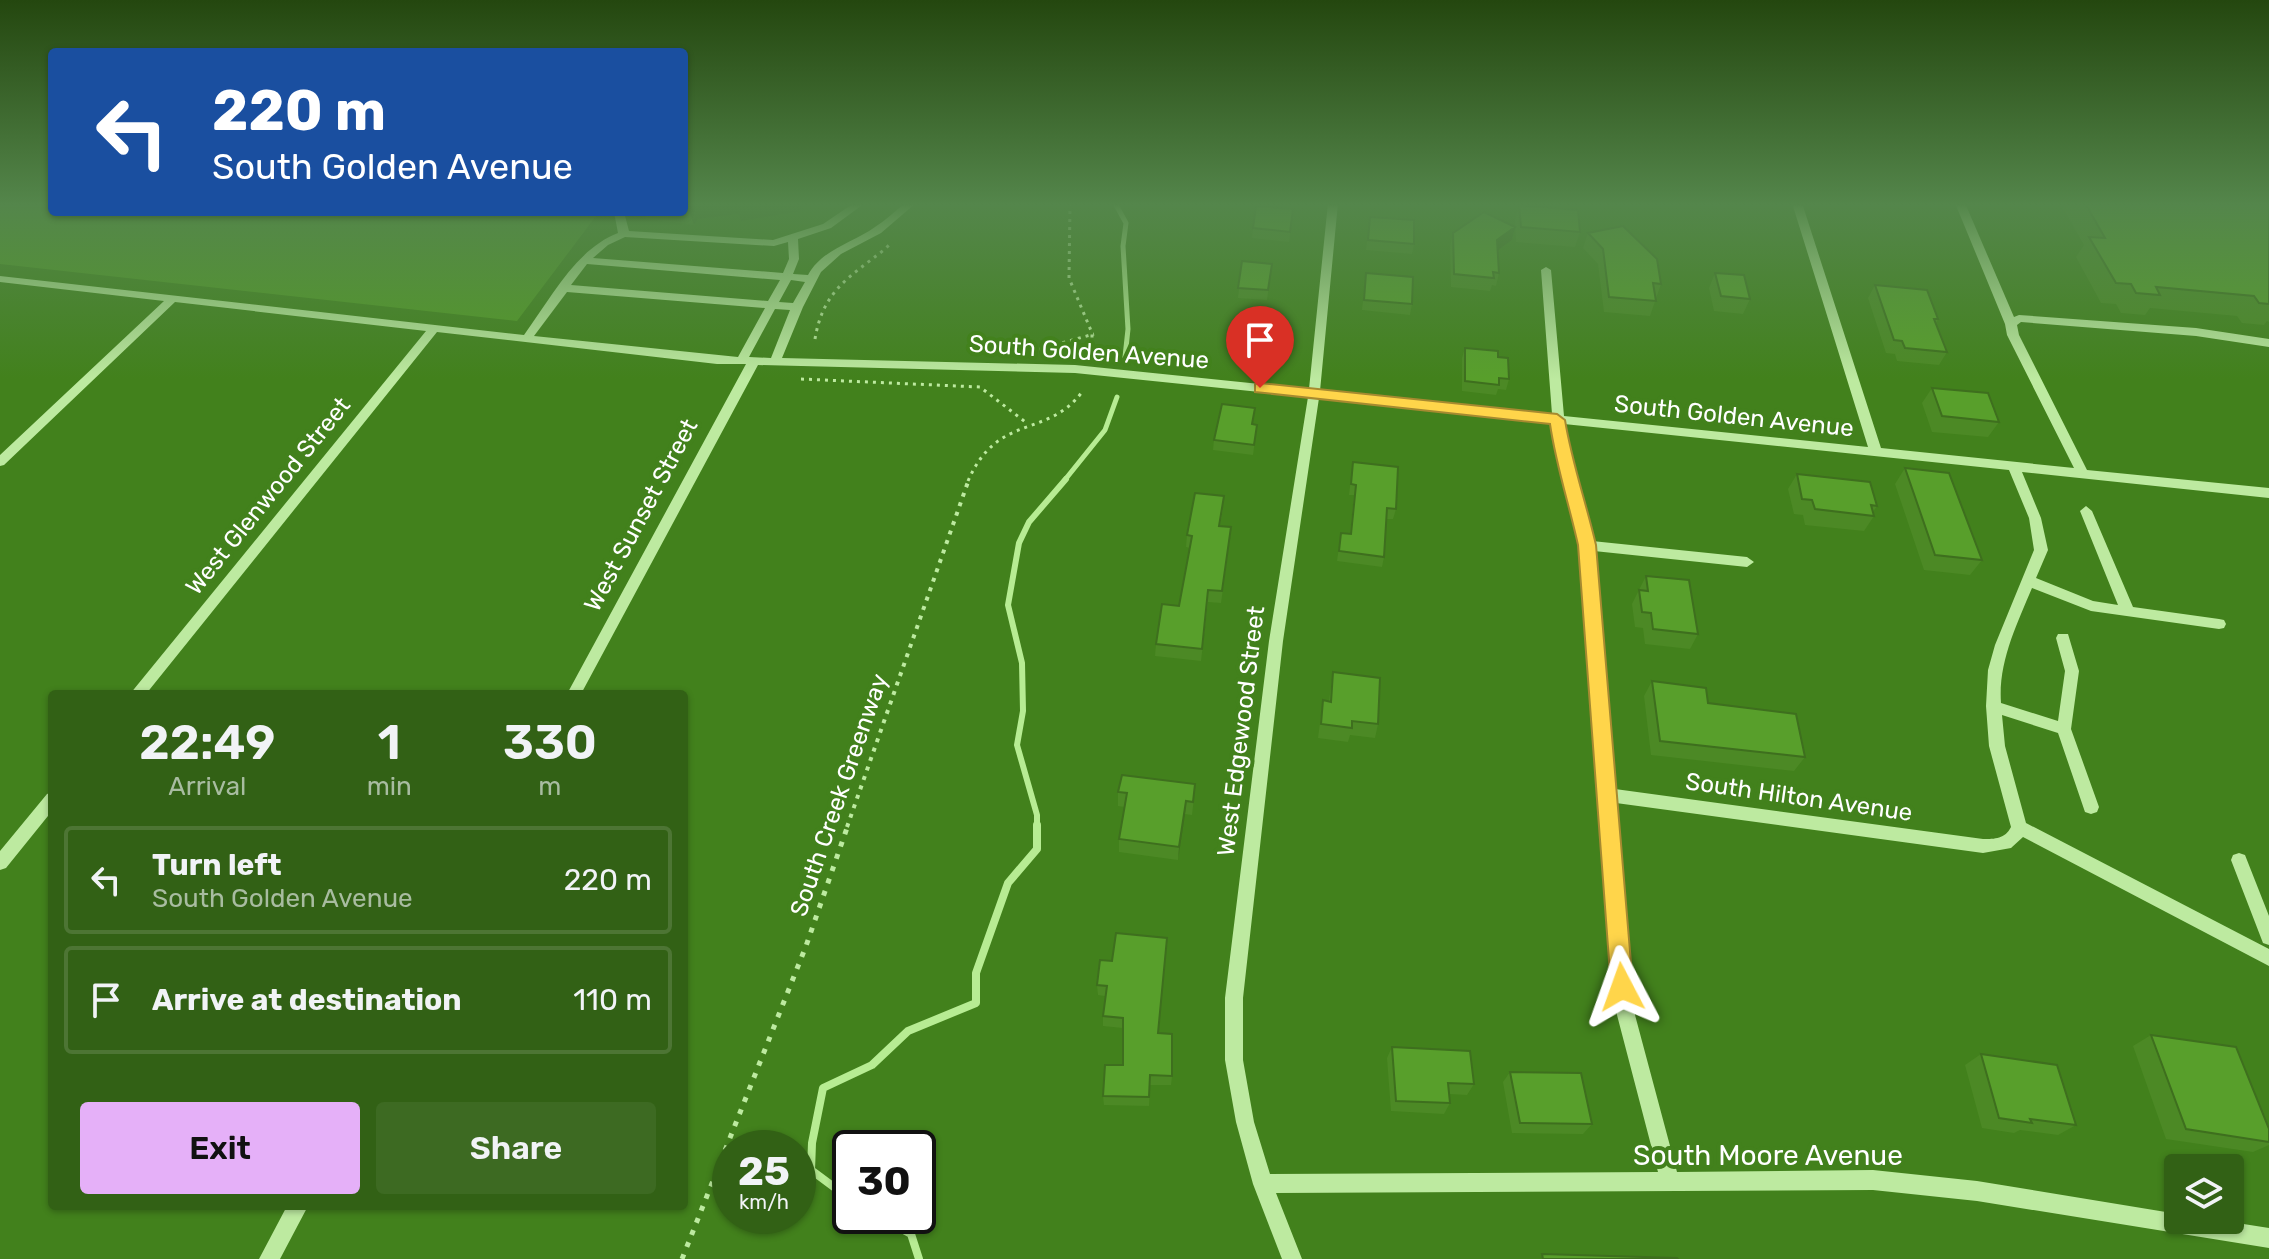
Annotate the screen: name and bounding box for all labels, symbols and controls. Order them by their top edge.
text: 220 m [212,78,386,144]
icon: left [80,80,184,184]
text: South Golden Avenue [212,145,573,188]
pin [1226,306,1294,388]
icon: arrive [1238,318,1282,362]
street label: South Golden Avenue [968,330,1210,374]
street label: South Golden Avenue [1613,390,1855,442]
street label: West Glenwood Street [180,392,356,600]
street label: West Sunset Street [578,414,704,616]
street label: West Edgewood Street [1212,604,1270,858]
street label: South Creek Greenway [784,670,894,920]
text: 22:49 [139,714,276,771]
text: 1 [378,714,401,771]
text: 330 [503,714,597,771]
street label: South Hilton Avenue [1684,767,1914,827]
text: Arrival [168,771,246,802]
text: min [367,771,412,802]
text: m [538,771,561,802]
text: Turn left [152,847,282,883]
icon: left [84,858,128,902]
text: 220 m [564,862,652,898]
text: South Golden Avenue [152,883,413,914]
position arrow [1580,945,1664,1029]
icon: arrive [84,978,128,1022]
text: Arrive at destination [152,982,462,1018]
text: 110 m [573,982,652,1018]
button: Exit [80,1102,360,1194]
button: Share [376,1102,656,1194]
speed limit sign: 30 [832,1130,936,1234]
street label: South Moore Avenue [1633,1139,1903,1172]
text: 25 [738,1148,790,1195]
map controls [2164,1154,2244,1234]
button: layers [2164,1154,2244,1234]
text: km/h [739,1190,789,1214]

